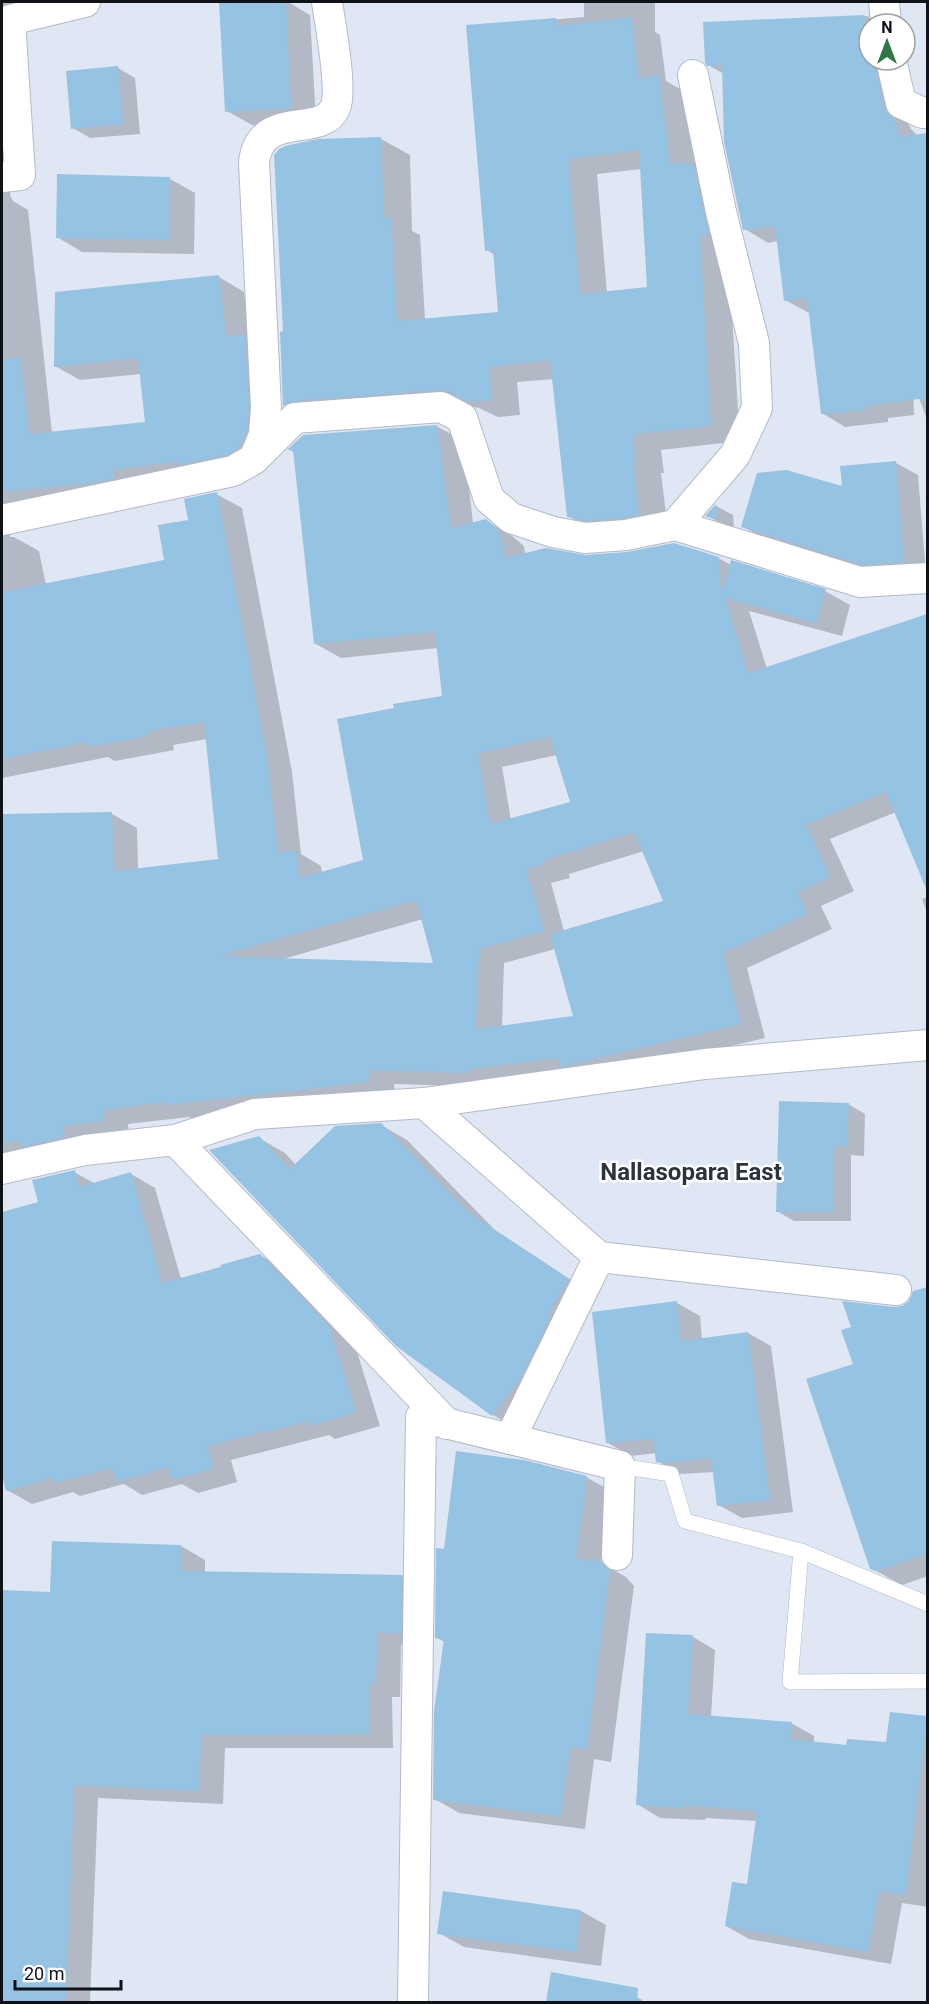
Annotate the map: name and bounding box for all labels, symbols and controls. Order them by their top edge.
north arrow [857,12,917,72]
text: N [881,18,893,37]
district label: Nallasopara East [600,1158,782,1186]
scale bar [15,1953,122,1991]
text: 20 m [24,1963,64,1984]

